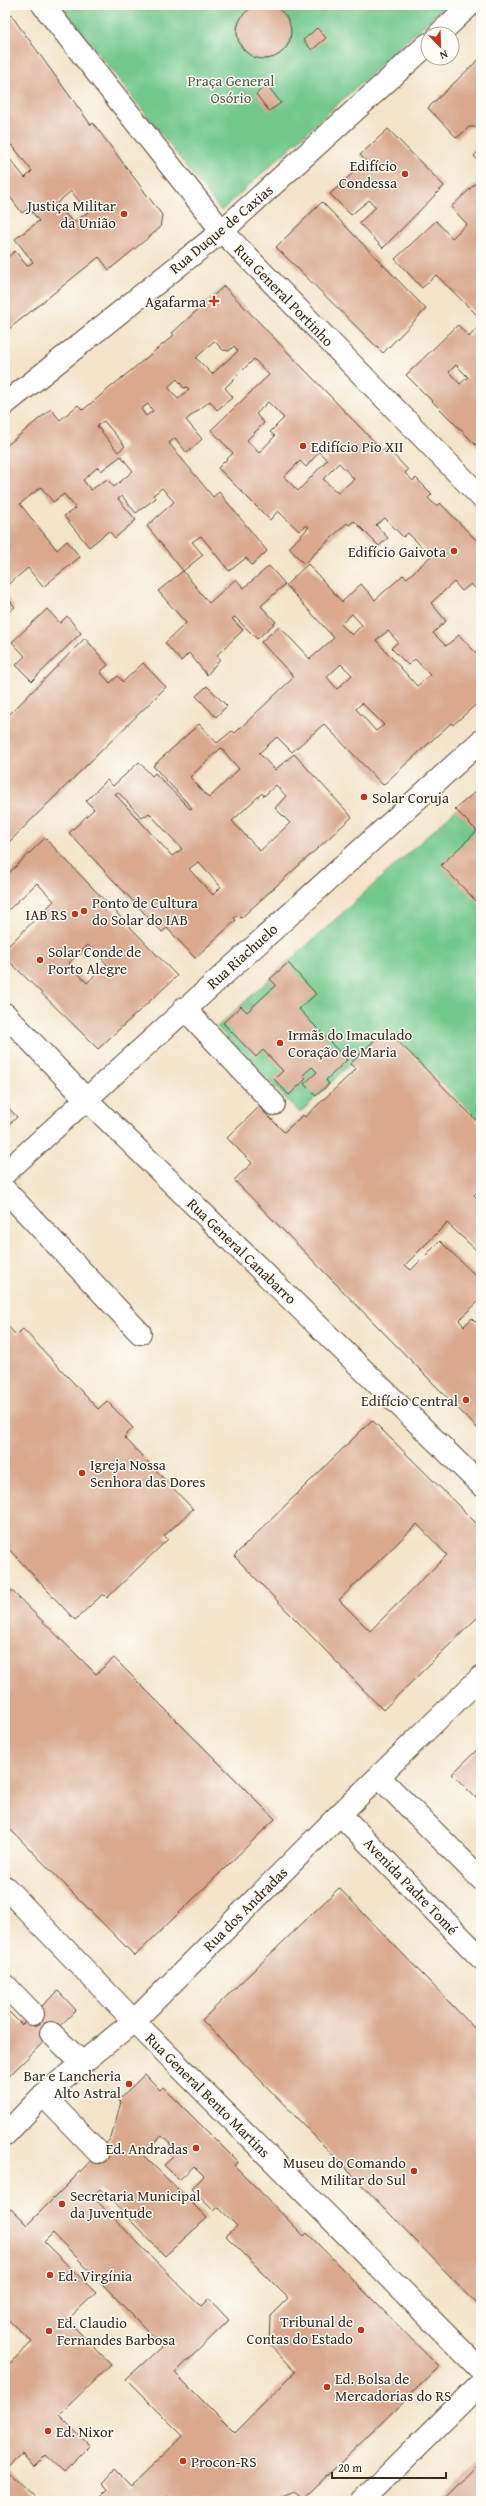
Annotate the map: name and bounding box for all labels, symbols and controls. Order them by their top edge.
north arrow [420,26,460,66]
text: N [437,46,450,64]
park label: Praça General Osório [188,70,274,108]
place label: Edifício Condessa [339,155,397,193]
marker: Edifício Condessa [400,169,410,179]
street label: Rua Duque de Caxias [165,179,277,279]
place label: Justiça Militar da União [25,195,116,233]
marker: Justiça Militar da União [119,209,129,219]
street label: Rua General Portinho [230,239,339,351]
place label: Agafarma [145,291,206,312]
marker: Agafarma [209,296,219,306]
place label: Edifício Pio XII [311,436,403,457]
marker: Edifício Pio XII [298,441,308,451]
place label: Edifício Gaivota [348,541,446,562]
marker: Edifício Gaivota [449,546,459,556]
place label: Solar Coruja [372,787,449,808]
marker: Solar Coruja [359,792,369,802]
place label: Ponto de Cultura do Solar do IAB [92,892,198,930]
place label: IAB RS [26,904,67,925]
marker: Ponto de Cultura do Solar do IAB [79,906,89,916]
marker: IAB RS [70,909,80,919]
street label: Rua Riachuelo [202,918,282,994]
place label: Solar Conde de Porto Alegre [48,941,141,979]
marker: Solar Conde de Porto Alegre [35,955,45,965]
place label: Irmãs do Imaculado Coração de Maria [288,1024,412,1062]
marker: Irmãs do Imaculado Coração de Maria [275,1038,285,1048]
street label: Rua General Canabarro [183,1193,302,1309]
place label: Edifício Central [361,1390,458,1411]
marker: Edifício Central [461,1395,471,1405]
place label: Igreja Nossa Senhora das Dores [90,1454,205,1492]
marker: Igreja Nossa Senhora das Dores [77,1468,87,1478]
street label: Avenida Padre Tomé [359,1833,463,1939]
street label: Rua dos Andradas [198,1862,292,1956]
street label: Rua General Bento Martins [141,2028,275,2162]
place label: Bar e Lancheria Alto Astral [23,2065,121,2103]
marker: Bar e Lancheria Alto Astral [124,2079,134,2089]
place label: Ed. Andradas [106,2138,188,2159]
marker: Ed. Andradas [191,2143,201,2153]
place label: Museu do Comando Militar do Sul [283,2152,406,2190]
marker: Museu do Comando Militar do Sul [409,2166,419,2176]
place label: Secretaria Municipal da Juventude [70,2185,200,2223]
marker: Secretaria Municipal da Juventude [57,2199,67,2209]
place label: Ed. Virgínia [58,2265,132,2286]
marker: Ed. Virgínia [45,2270,55,2280]
place label: Tribunal de Contas do Estado [247,2311,353,2349]
place label: Ed. Claudio Fernandes Barbosa [57,2312,175,2350]
marker: Tribunal de Contas do Estado [356,2325,366,2335]
marker: Ed. Claudio Fernandes Barbosa [44,2326,54,2336]
place label: Ed. Bolsa de Mercadorias do RS [335,2368,451,2406]
marker: Ed. Bolsa de Mercadorias do RS [322,2382,332,2392]
place label: Ed. Nixor [56,2421,114,2442]
marker: Ed. Nixor [43,2426,53,2436]
place label: Procon-RS [191,2451,257,2472]
scale bar [332,2454,446,2480]
marker: Procon-RS [178,2456,188,2466]
text: 20 m [338,2459,362,2476]

